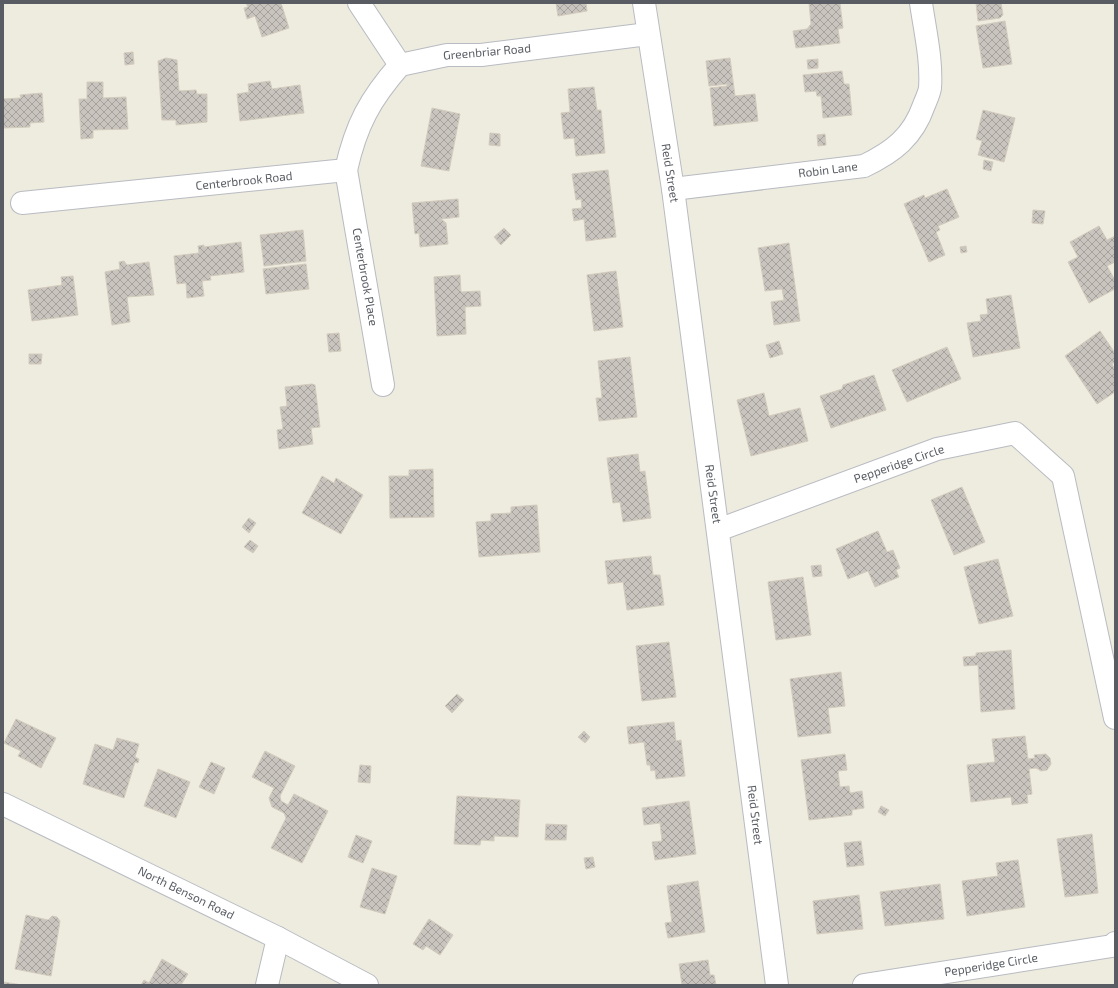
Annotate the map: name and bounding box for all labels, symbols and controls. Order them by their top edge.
street label: Greenbriar Road [442,40,531,62]
street label: Reid Street [659,142,683,204]
street label: Robin Lane [797,158,858,180]
street label: Centerbrook Road [195,168,293,192]
street label: Centerbrook Place [350,227,382,327]
street label: Pepperidge Circle [852,441,946,485]
street label: Reid Street [703,463,725,525]
street label: Reid Street [745,784,767,846]
street label: North Benson Road [136,863,237,921]
street label: Pepperidge Circle [943,950,1039,978]

